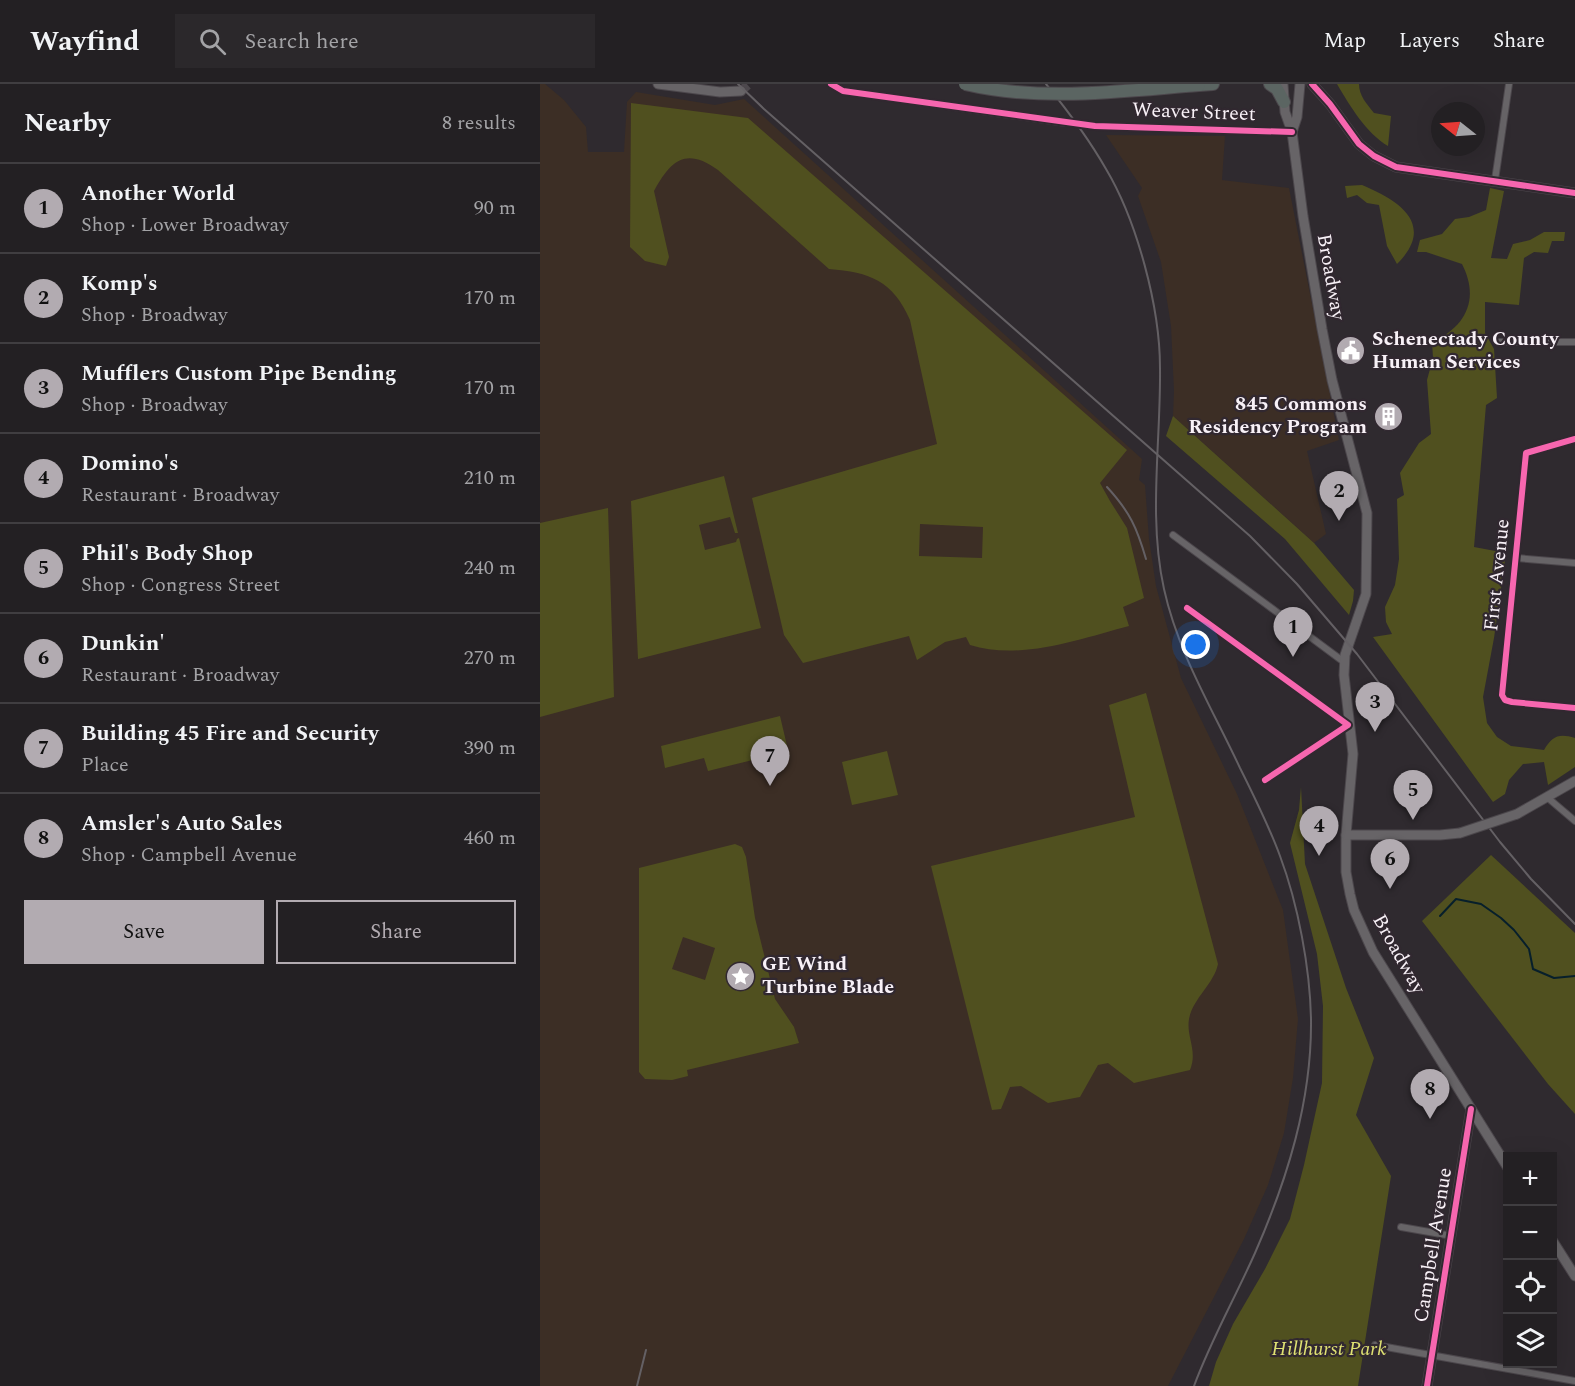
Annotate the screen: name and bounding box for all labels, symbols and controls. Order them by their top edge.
search box [175,14,595,68]
text: Wayfind [30,20,139,63]
icon: search [196,25,229,58]
text: Search here [244,25,359,58]
text: Map [1324,25,1366,57]
text: Layers [1399,25,1460,57]
text: Share [1493,25,1545,57]
street label: Weaver Street [1132,95,1256,129]
north arrow [1431,102,1485,156]
text: Nearby [24,103,110,143]
text: 8 results [442,108,516,138]
text: Another World [81,177,235,210]
text: 1 [38,193,49,223]
text: 90 m [474,193,516,223]
text: Shop · Lower Broadway [81,210,289,240]
street label: Broadway [1309,231,1354,324]
text: Komp's [81,267,158,300]
text: 2 [38,283,49,313]
text: 170 m [464,283,516,313]
text: Shop · Broadway [81,300,228,330]
place label: Schenectady County Human Services [1372,324,1560,377]
public building icon: Schenectady County Human Services [1335,334,1367,366]
text: Mufflers Custom Pipe Bending [81,357,397,390]
text: 3 [38,373,49,403]
text: 170 m [464,373,516,403]
place label: 845 Commons Residency Program [1188,389,1367,442]
text: Shop · Broadway [81,390,228,420]
building icon: 845 Commons Residency Program [1372,400,1404,432]
text: Domino's [81,447,179,480]
text: 4 [38,463,49,493]
text: 210 m [464,463,516,493]
pin: 2 [1320,472,1358,521]
text: Restaurant · Broadway [81,480,279,510]
street label: First Avenue [1476,517,1518,633]
text: Phil's Body Shop [81,537,253,570]
text: 5 [38,553,49,583]
text: 240 m [464,553,516,583]
text: Shop · Congress Street [81,570,280,600]
pin: 1 [1274,608,1312,657]
text: Dunkin' [81,627,165,660]
your location [1181,630,1210,659]
text: 6 [38,643,49,673]
text: 270 m [464,643,516,673]
text: Restaurant · Broadway [81,660,279,690]
pin: 3 [1356,682,1394,732]
text: Building 45 Fire and Security [81,717,379,750]
text: 7 [38,733,49,763]
text: 390 m [464,733,516,763]
pin: 7 [750,736,790,786]
text: Place [81,750,129,780]
pin: 5 [1394,770,1432,820]
pin: 4 [1300,806,1338,856]
text: Amsler's Auto Sales [81,807,283,840]
text: 8 [38,823,49,853]
text: 460 m [464,823,516,853]
text: Shop · Campbell Avenue [81,840,297,870]
pin: 6 [1370,840,1410,889]
button: Save [24,900,264,964]
button: Share [276,900,516,964]
street label: Broadway [1365,909,1434,1001]
place label: GE Wind Turbine Blade [762,949,894,1002]
place icon: GE Wind Turbine Blade [725,960,757,992]
pin: 8 [1410,1070,1450,1119]
map controls [1503,1152,1557,1368]
button: + [1503,1152,1557,1206]
street label: Campbell Avenue [1406,1165,1460,1325]
button: − [1503,1206,1557,1260]
button: locate [1503,1260,1557,1314]
button: layers [1503,1314,1557,1368]
park label: Hillhurst Park [1271,1334,1387,1364]

